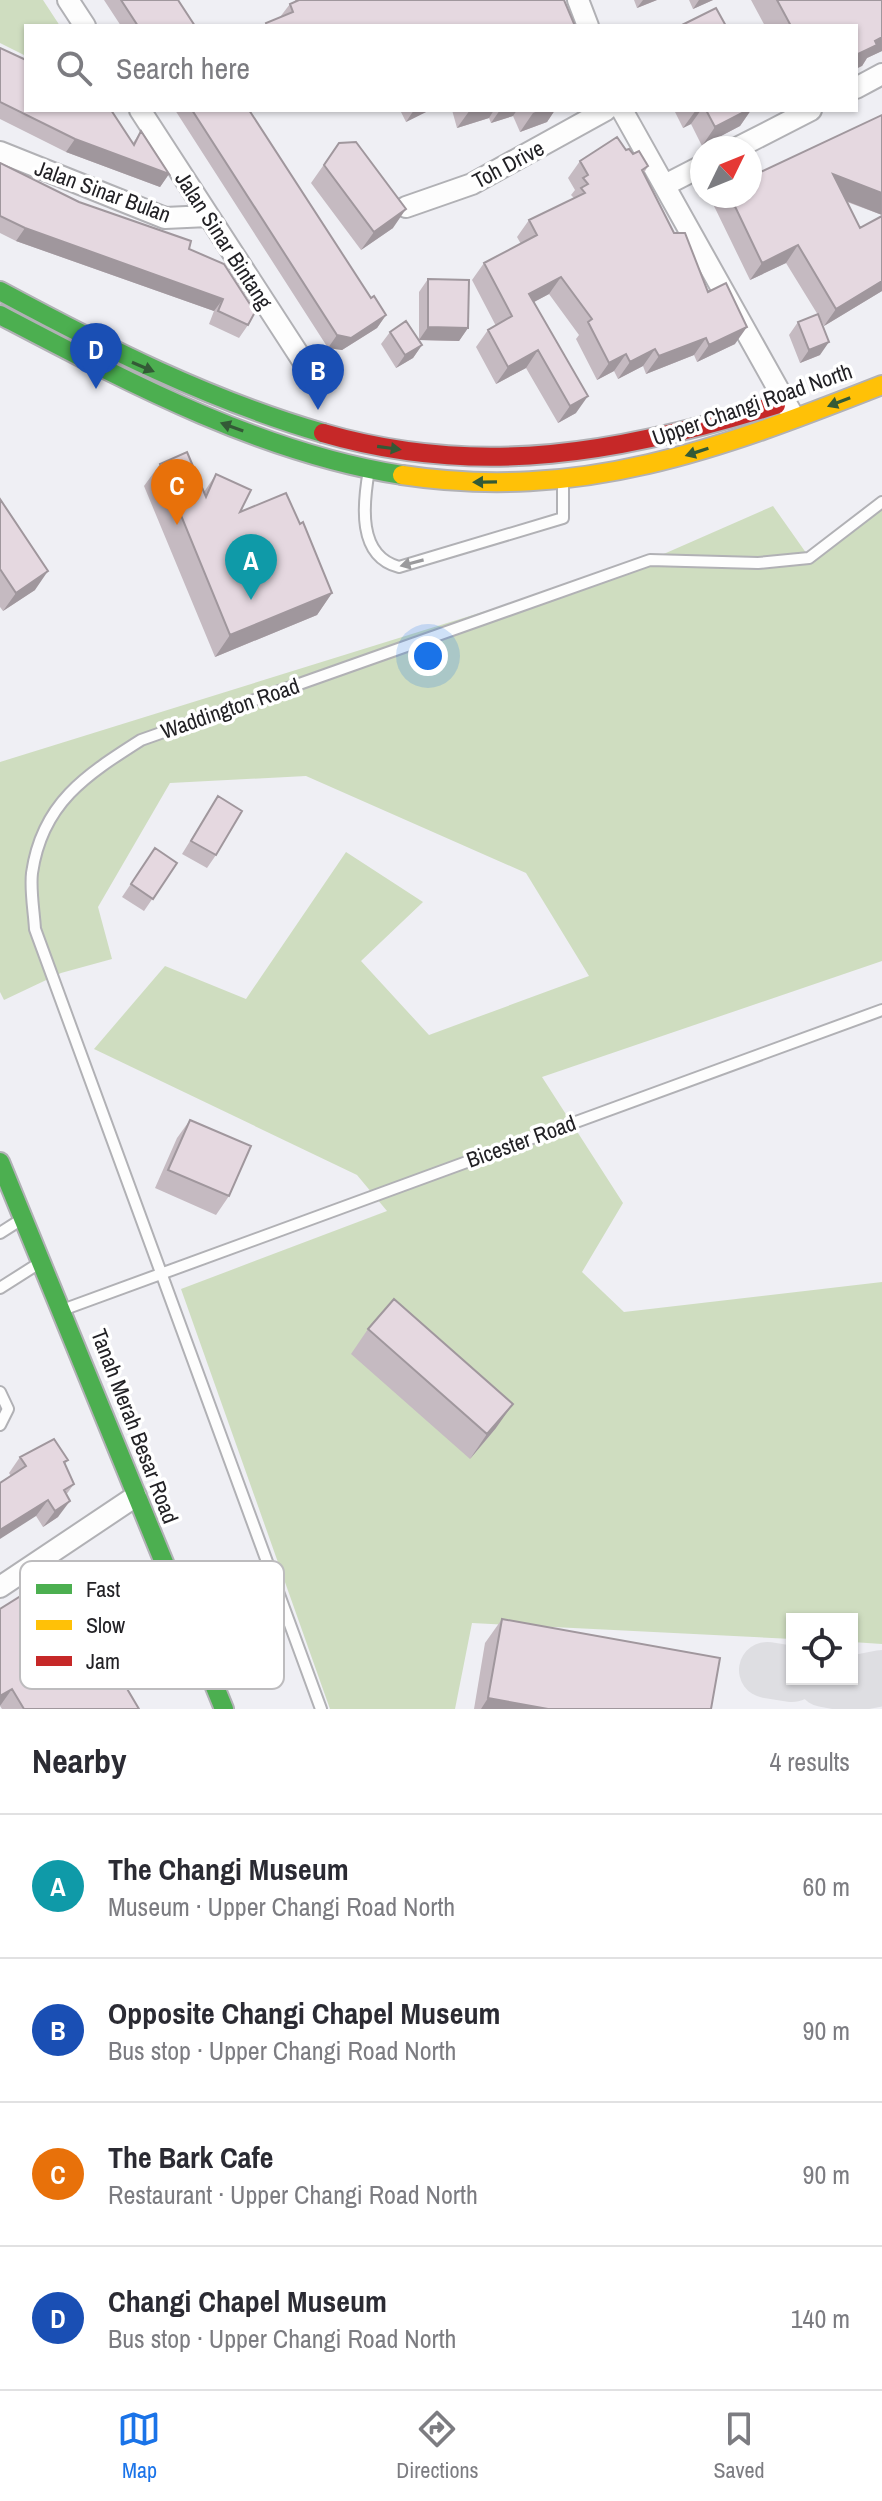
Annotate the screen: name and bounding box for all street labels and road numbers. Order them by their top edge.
street label: Toh Drive [467,133,549,195]
street label: Jalan Sinar Bulan [31,153,175,229]
street label: Jalan Sinar Bintang [168,165,280,315]
street label: Upper Changi Road North [648,356,856,452]
street label: Waddington Road [157,670,303,746]
street label: Bicester Road [462,1107,580,1175]
street label: Tanah Merah Besar Road [84,1325,186,1527]

